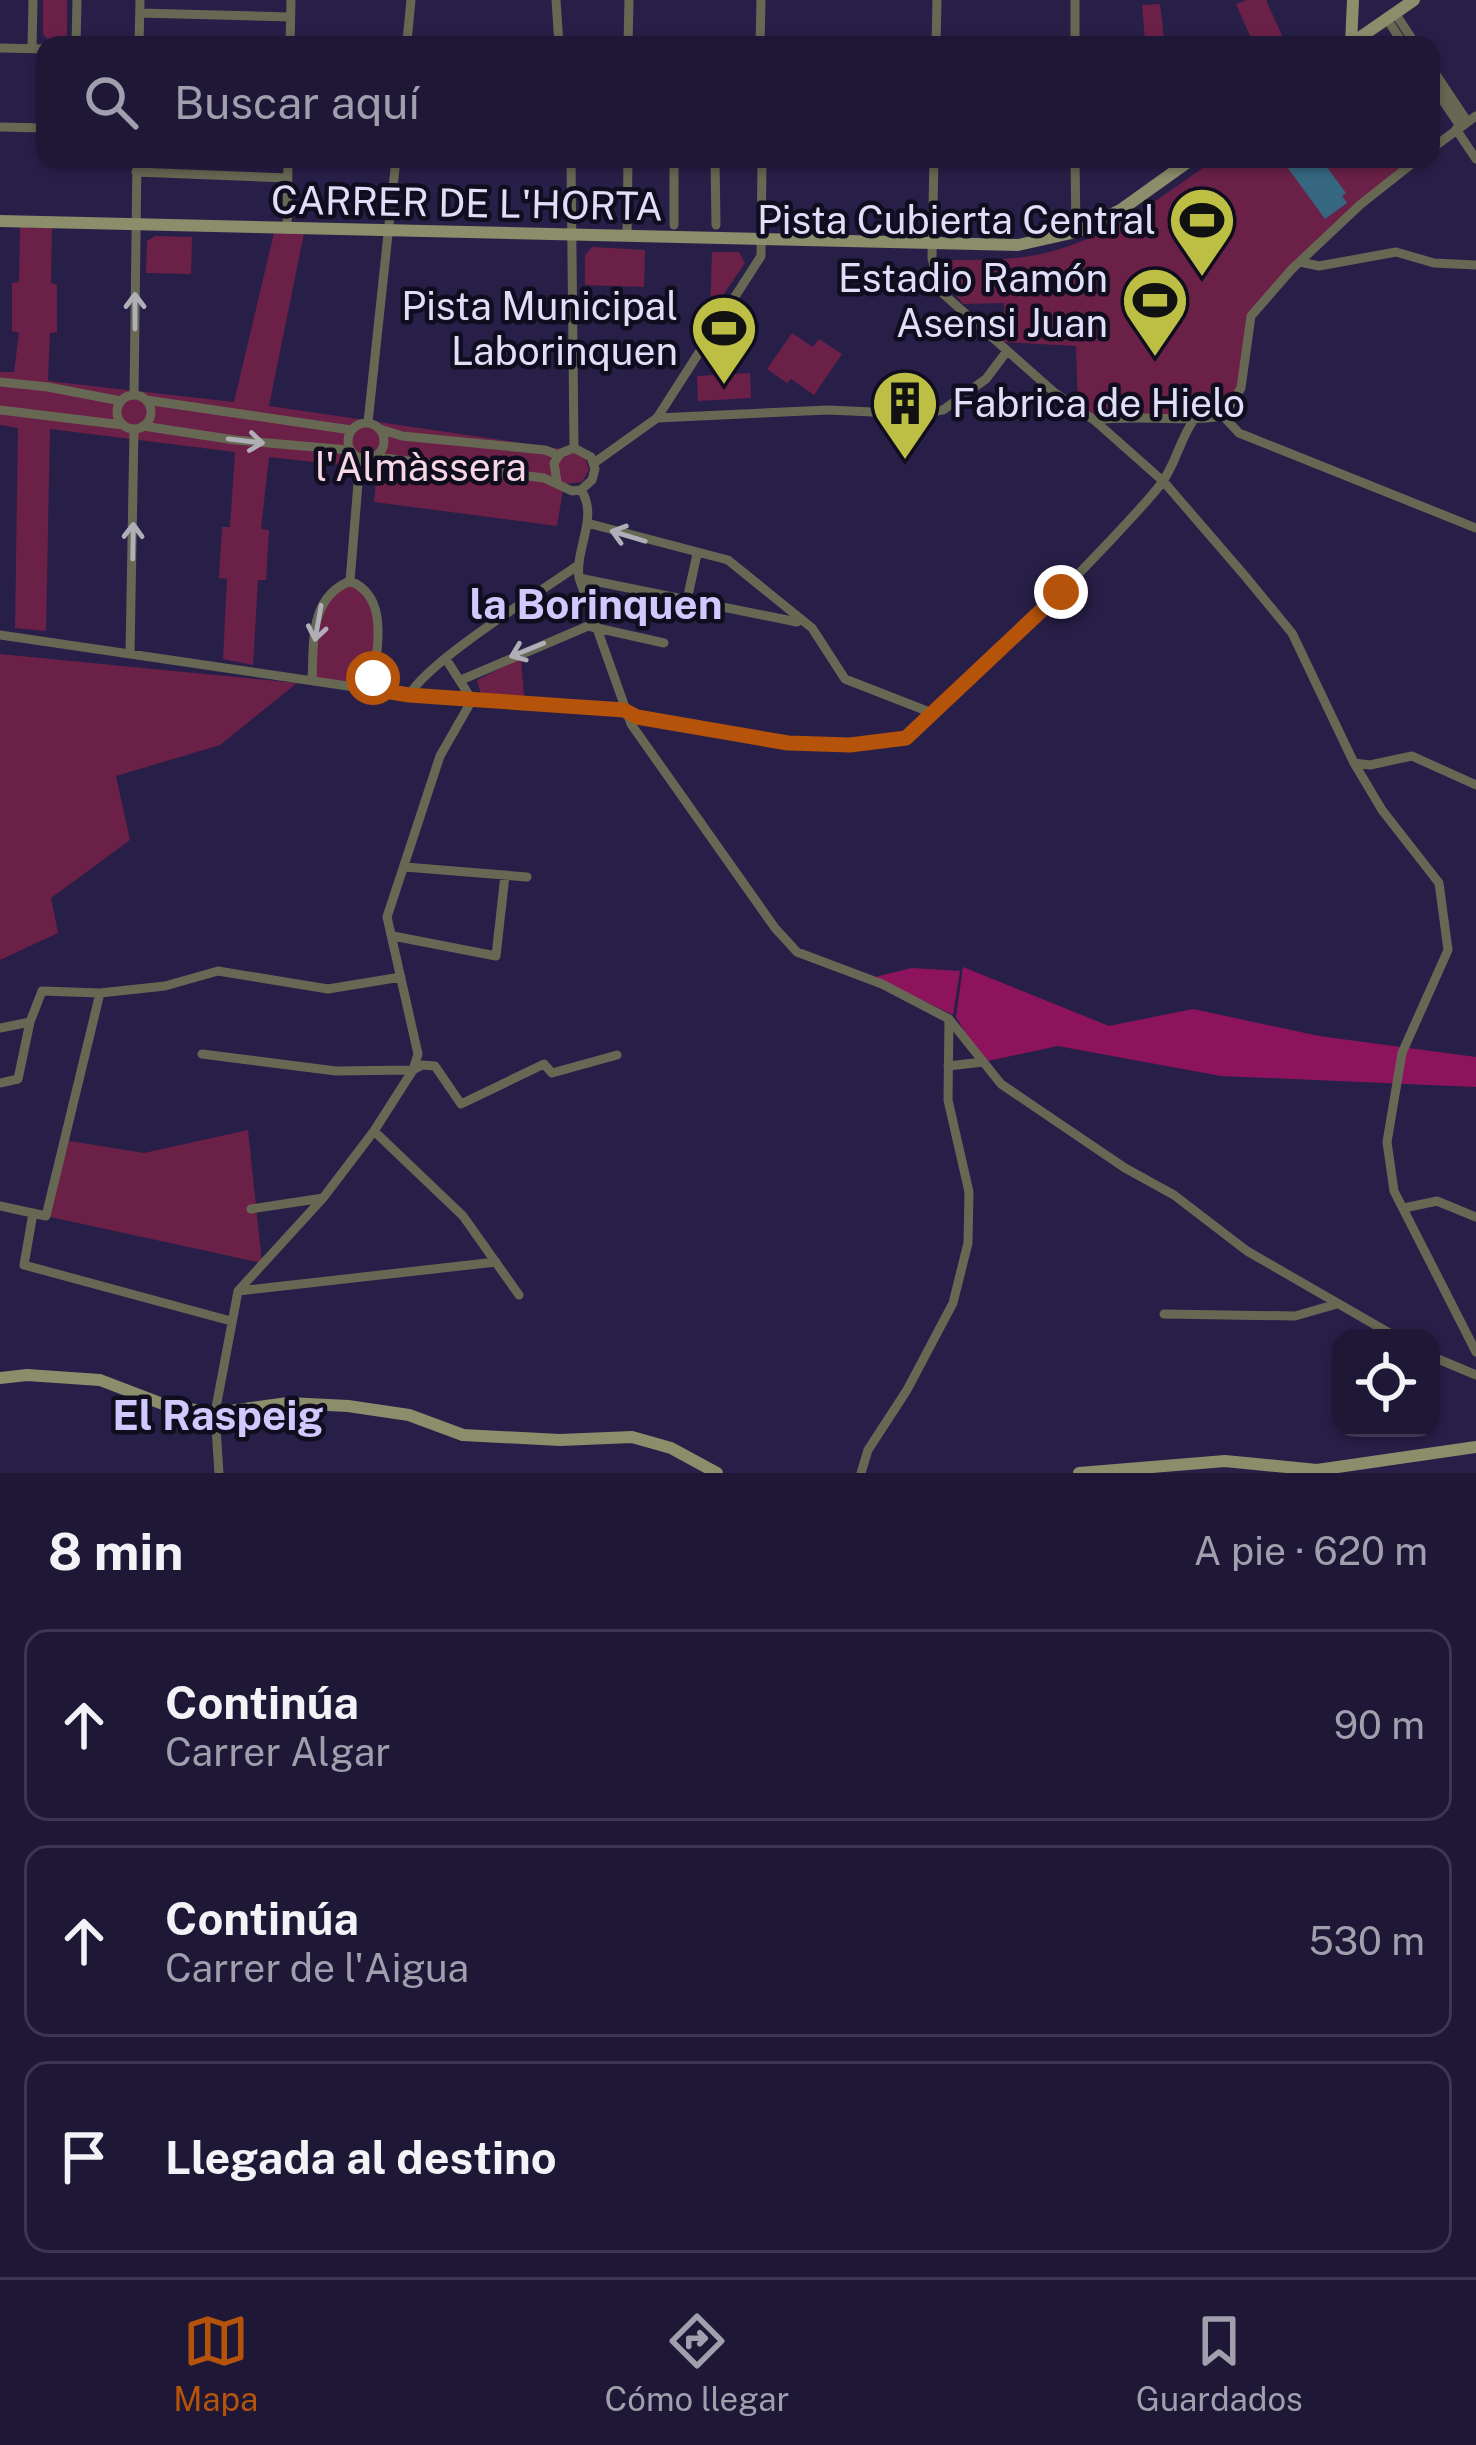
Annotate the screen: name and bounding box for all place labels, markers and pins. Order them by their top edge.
sports icon: Pista Cubierta Central [1167,185,1237,279]
place label: Pista Cubierta Central [757,197,1156,243]
place label: Estadio Ramón Asensi Juan [838,255,1108,346]
sports icon: Estadio Ramón Asensi Juan [1120,265,1190,359]
place label: Pista Municipal Laborinquen [401,283,678,374]
sports icon: Pista Municipal Laborinquen [689,293,759,387]
building icon: Fabrica de Hielo [870,368,940,462]
place label: Fabrica de Hielo [952,380,1245,426]

